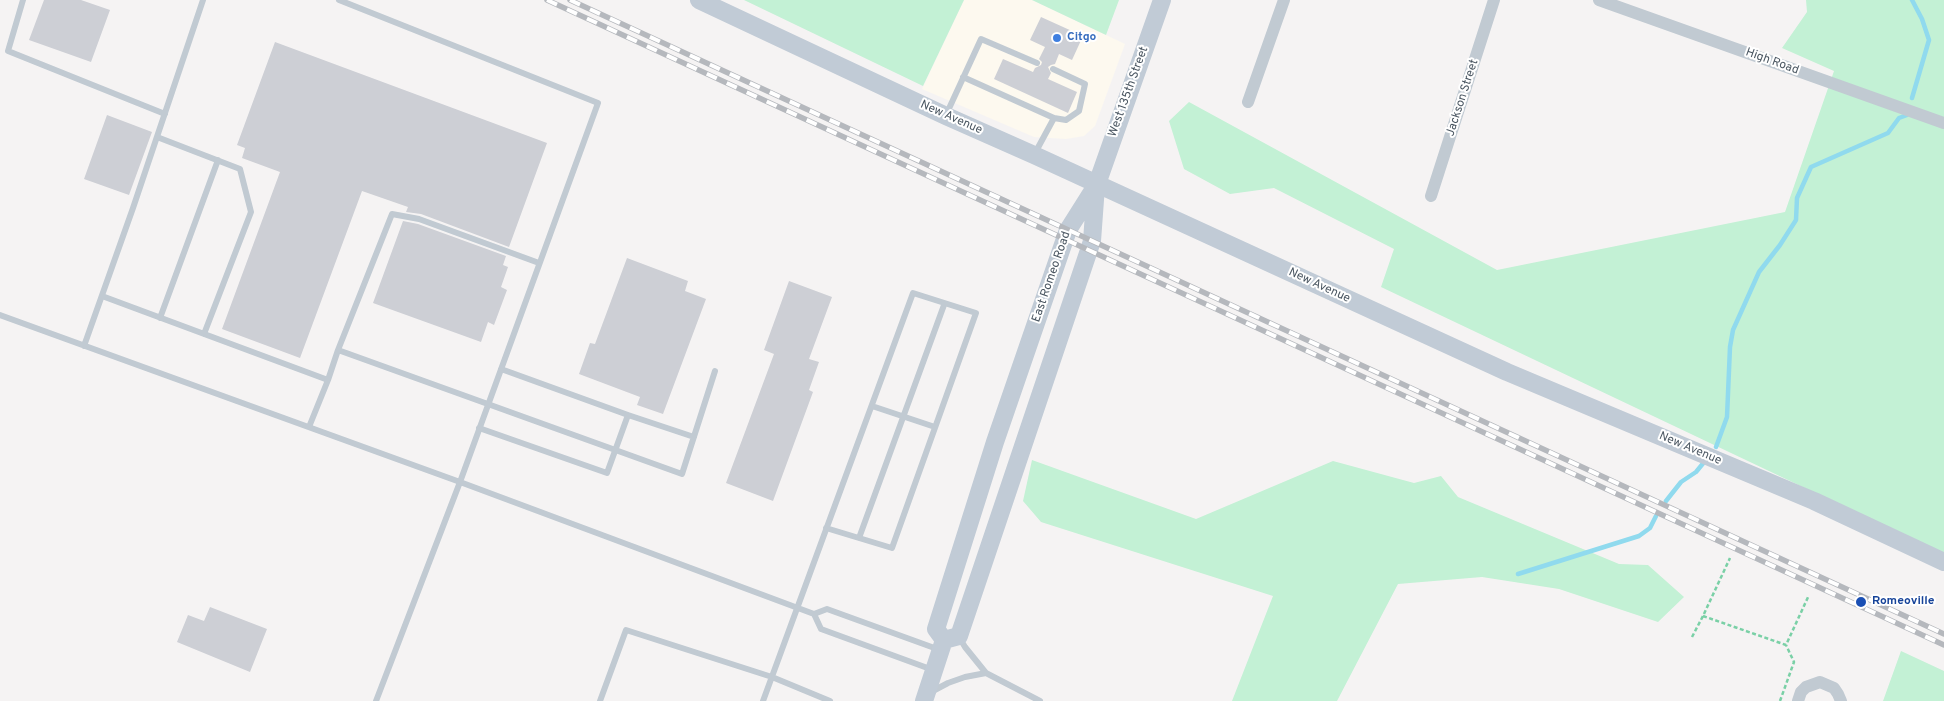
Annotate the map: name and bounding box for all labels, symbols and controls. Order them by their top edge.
place label: Citgo [1067,31,1096,45]
marker: Citgo [1051,32,1063,44]
street label: West 135th Street [1106,45,1152,139]
street label: High Road [1743,46,1801,78]
street label: Jackson Street [1444,58,1482,138]
street label: New Avenue [918,98,984,138]
street label: East Romeo Road [1030,230,1074,324]
street label: New Avenue [1286,265,1352,307]
street label: New Avenue [1657,429,1723,469]
marker: Romeoville [1854,595,1868,609]
place label: Romeoville [1872,595,1934,609]

